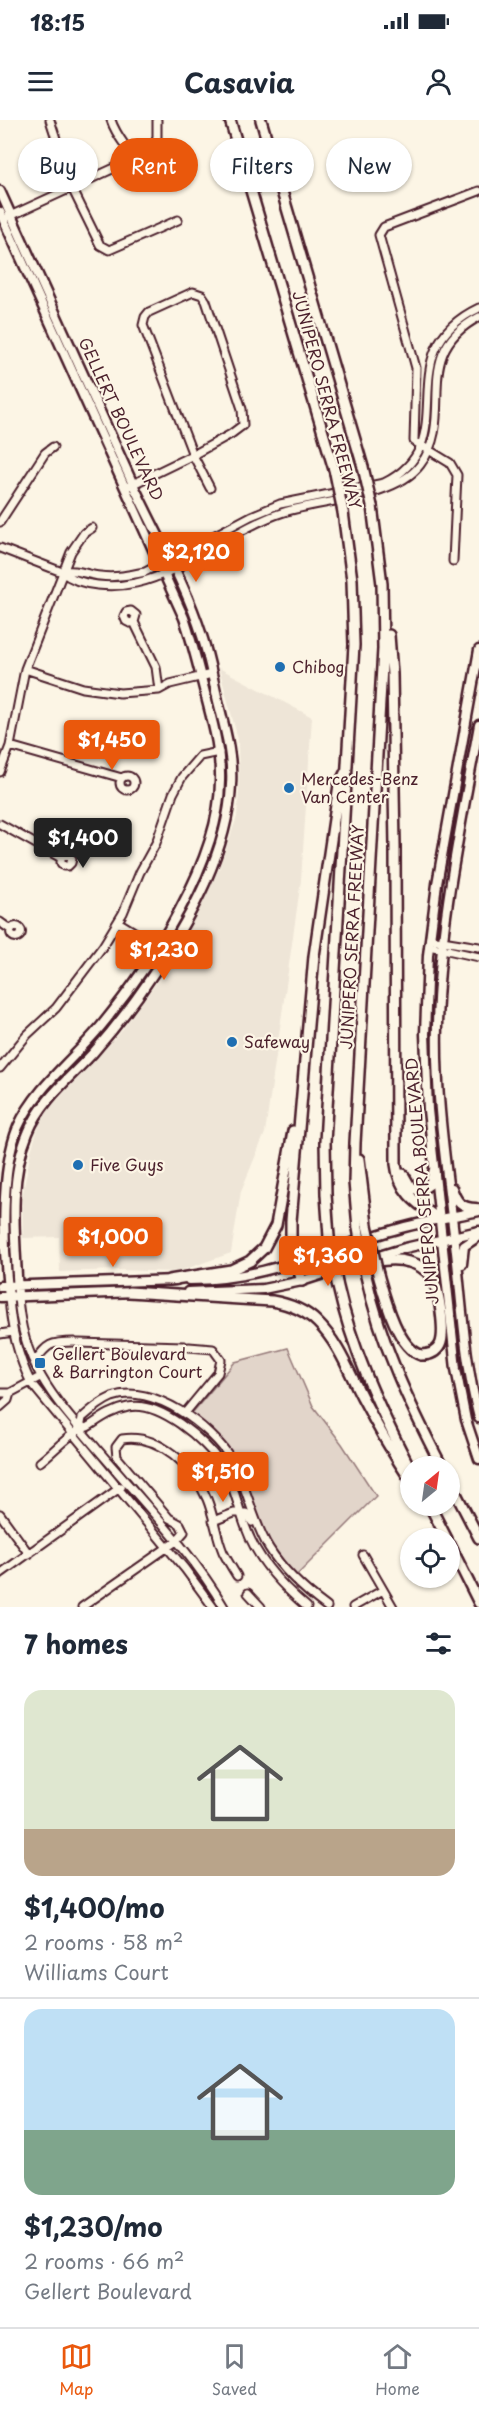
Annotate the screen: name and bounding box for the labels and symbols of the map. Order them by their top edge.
street label: JUNIPERO SERRA FREEWAY [287,288,369,512]
street label: GELLERT BOULEVARD [73,333,170,504]
pin: $2,120 [147,532,245,583]
place label: Chibog [292,654,344,678]
marker: Chibog [273,660,287,674]
pin: $1,450 [63,720,161,771]
place label: Mercedes-Benz Van Center [301,766,419,808]
marker: Mercedes-Benz Van Center [282,781,296,795]
pin: $1,400 [34,818,132,869]
street label: JUNIPERO SERRA FREEWAY [333,824,369,1050]
pin: $1,230 [115,930,213,981]
place label: Safeway [244,1029,310,1053]
marker: Safeway [225,1035,239,1049]
street label: JUNIPERO SERRA BOULEVARD [398,1057,444,1306]
place label: Five Guys [90,1152,164,1176]
marker: Five Guys [71,1158,85,1172]
pin: $1,000 [64,1217,162,1268]
pin: $1,360 [279,1236,377,1287]
place label: Gellert Boulevard & Barrington Court [52,1341,203,1383]
marker: Gellert Boulevard & Barrington Court [33,1356,47,1370]
pin: $1,510 [174,1452,272,1503]
north arrow [400,1456,460,1516]

